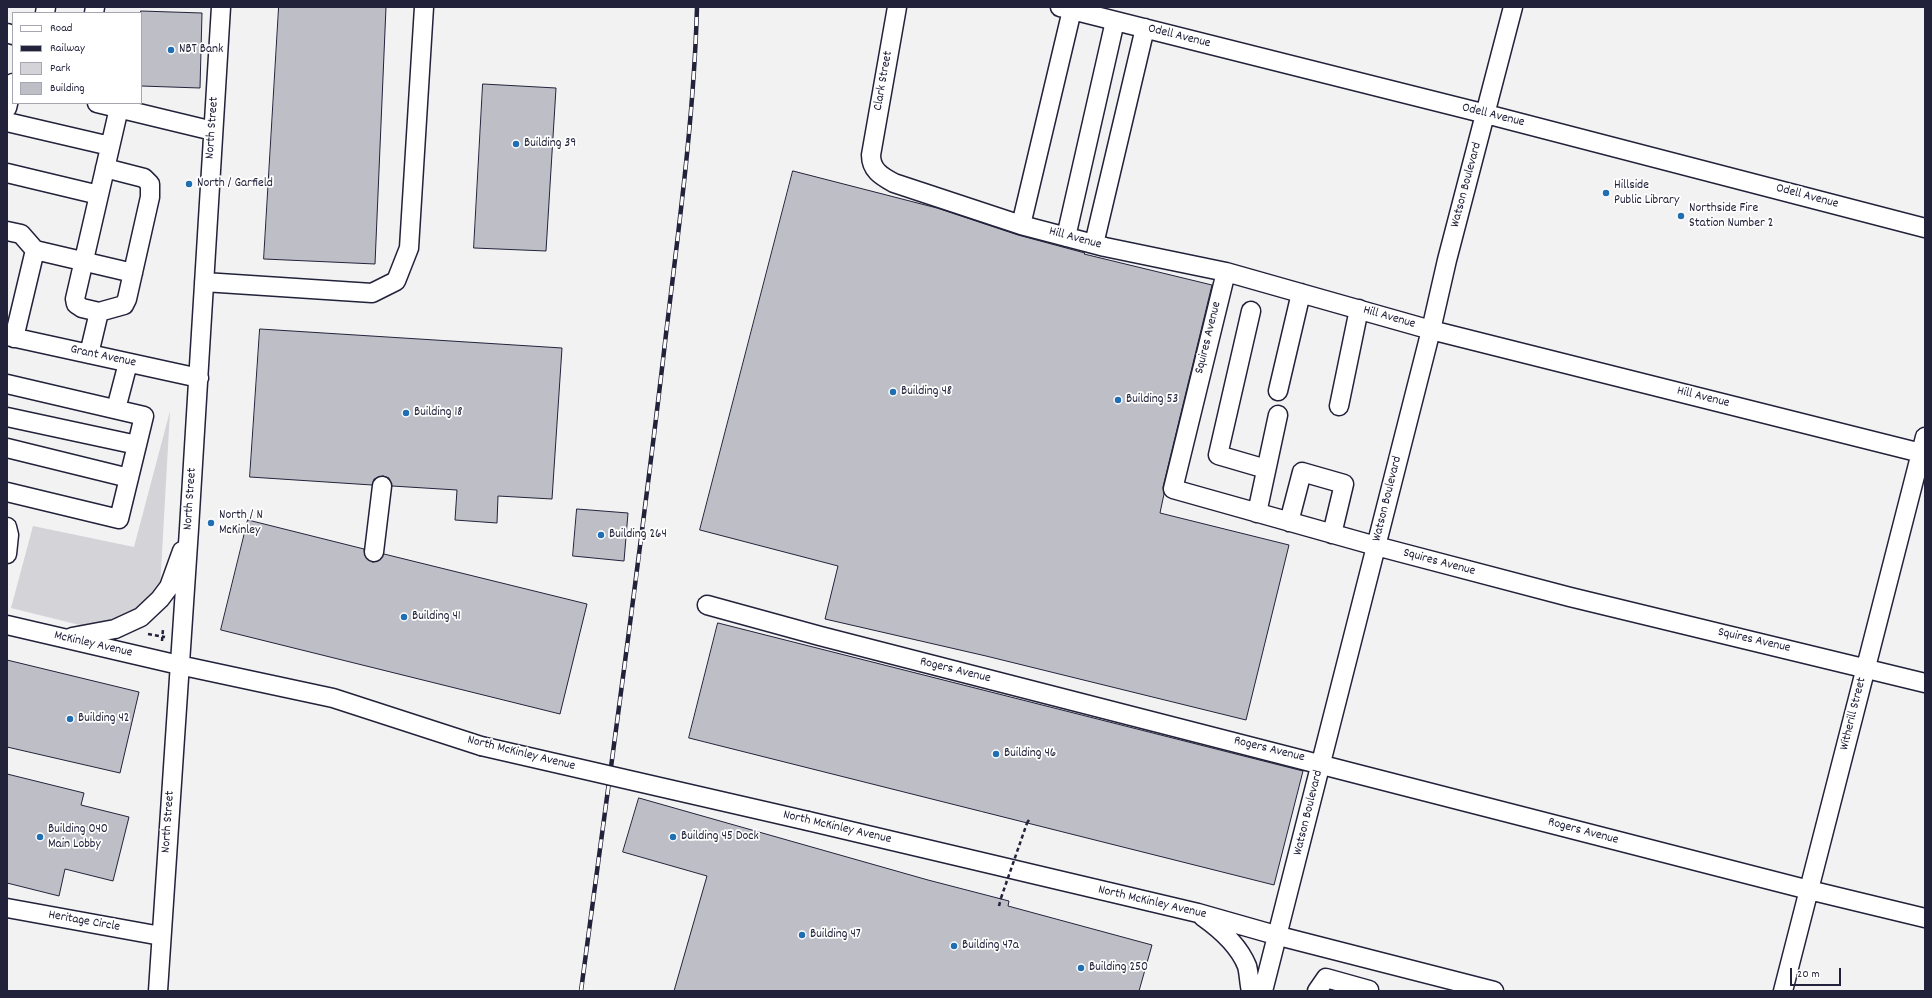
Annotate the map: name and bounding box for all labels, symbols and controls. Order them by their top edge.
legend [12,12,142,104]
text: Road [50,20,72,37]
street label: Odell Avenue [1146,22,1212,52]
text: Railway [50,40,85,57]
place label: NBT Bank [179,42,223,58]
marker: NBT Bank [166,45,176,55]
street label: Clark Street [871,50,897,112]
text: Park [50,60,70,77]
text: Building [50,80,85,97]
street label: North Street [203,96,223,160]
street label: Odell Avenue [1460,101,1526,131]
place label: Building 39 [524,136,576,152]
marker: Building 39 [511,139,521,149]
street label: Watson Boulevard [1448,141,1486,229]
place label: North / Garfield [197,176,273,192]
place label: Hillside Public Library [1614,178,1679,209]
marker: North / Garfield [184,179,194,189]
street label: Odell Avenue [1774,181,1840,213]
marker: Hillside Public Library [1601,188,1611,198]
place label: Northside Fire Station Number 2 [1689,201,1773,232]
marker: Northside Fire Station Number 2 [1676,211,1686,221]
street label: Hill Avenue [1047,225,1103,253]
street label: Squires Avenue [1192,300,1226,376]
street label: Hill Avenue [1361,303,1417,333]
street label: Grant Avenue [69,342,137,372]
place label: Building 48 [901,384,952,400]
street label: Hill Avenue [1675,384,1731,412]
marker: Building 48 [888,387,898,397]
place label: Building 53 [1126,392,1178,408]
marker: Building 53 [1113,395,1123,405]
place label: Building 18 [414,405,462,421]
marker: Building 18 [401,408,411,418]
street label: Watson Boulevard [1370,455,1406,543]
street label: North Street [181,467,201,531]
place label: North / N McKinley [219,508,263,539]
marker: North / N McKinley [206,518,216,528]
place label: Building 264 [609,527,667,543]
marker: Building 264 [596,530,606,540]
street label: Squires Avenue [1401,546,1477,580]
place label: Building 41 [412,609,461,625]
marker: Building 41 [399,612,409,622]
street label: Squires Avenue [1716,625,1792,657]
street label: McKinley Avenue [52,628,134,662]
street label: Rogers Avenue [918,655,992,687]
street label: Witherill Street [1837,676,1871,752]
place label: Building 42 [78,711,129,727]
marker: Building 42 [65,714,75,724]
street label: North McKinley Avenue [465,733,577,775]
street label: Rogers Avenue [1232,734,1306,766]
place label: Building 46 [1004,746,1056,762]
marker: Building 46 [991,749,1001,759]
street label: Watson Boulevard [1291,769,1327,857]
street label: North Street [159,790,179,854]
street label: North McKinley Avenue [781,808,893,848]
street label: Rogers Avenue [1546,815,1620,849]
place label: Building 040 Main Lobby [48,822,108,853]
place label: Building 45 Dock [681,829,759,845]
marker: Building 040 Main Lobby [35,832,45,842]
marker: Building 45 Dock [668,832,678,842]
street label: North McKinley Avenue [1096,883,1208,923]
street label: Heritage Circle [47,908,121,936]
place label: Building 47 [810,927,861,943]
marker: Building 47 [797,930,807,940]
place label: Building 47a [962,938,1019,954]
marker: Building 47a [949,941,959,951]
place label: Building 250 [1089,960,1148,976]
scale bar [1792,960,1843,986]
marker: Building 250 [1076,963,1086,973]
text: 20 m [1797,966,1820,983]

